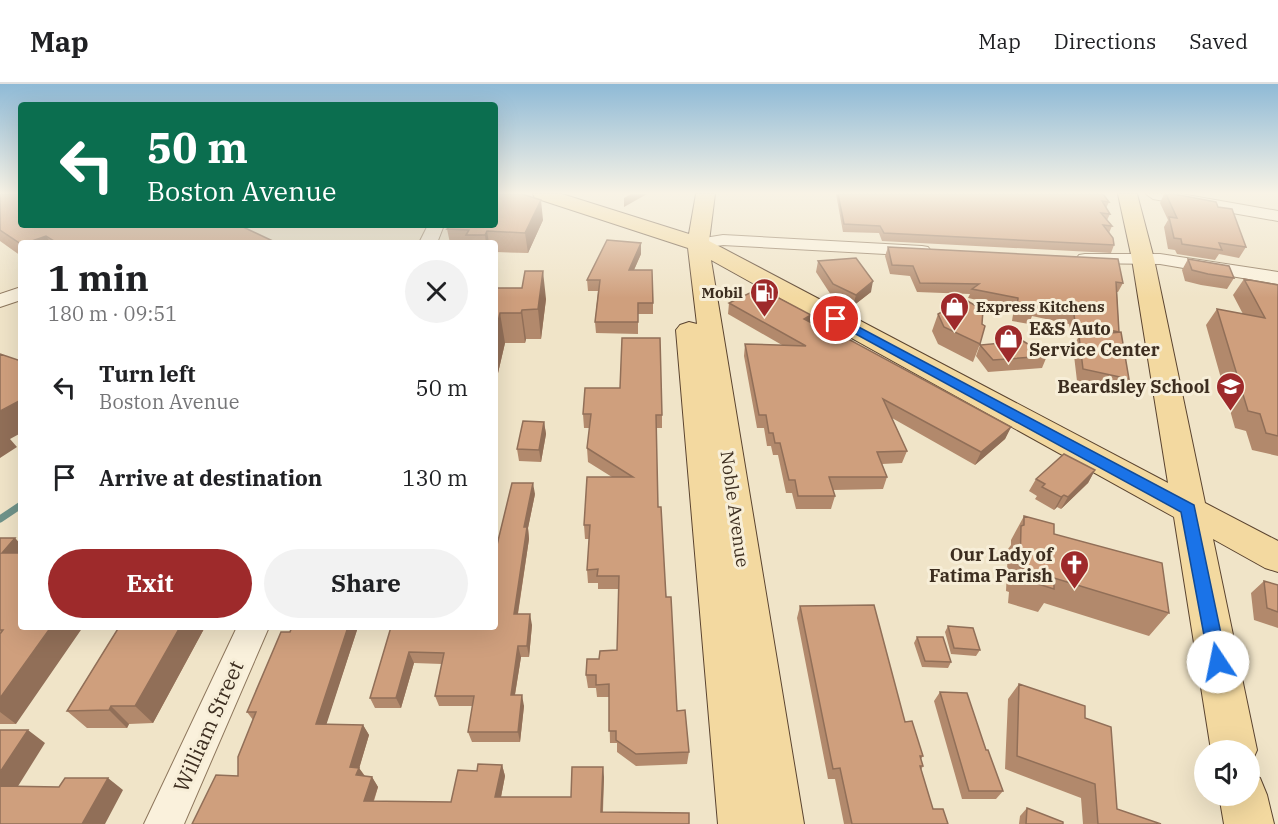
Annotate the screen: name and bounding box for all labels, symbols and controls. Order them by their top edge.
text: Map [30,23,89,60]
text: Map [978,27,1021,55]
text: Directions [1054,27,1156,55]
text: Saved [1189,27,1248,55]
text: 50 m [147,120,248,175]
icon: left [48,126,126,204]
text: Boston Avenue [147,173,337,208]
text: 1 min [48,254,149,301]
button: close [405,260,468,323]
fuel station icon: Mobil [748,276,780,318]
place label: Mobil [702,283,743,302]
shop icon: Express Kitchens [939,290,971,332]
pin [810,293,861,344]
place label: Express Kitchens [976,297,1105,316]
text: 180 m · 09:51 [48,300,177,327]
icon: arrive [819,302,852,335]
place label: E&S Auto Service Center [1029,317,1160,361]
shop icon: E&S Auto Service Center [992,322,1024,364]
text: Turn left [99,359,195,388]
school or university icon: Beardsley School [1215,370,1247,412]
icon: left [48,371,81,404]
text: 50 m [416,373,468,402]
place label: Beardsley School [1057,375,1210,398]
text: Boston Avenue [99,388,239,415]
street label: Noble Avenue [715,449,755,569]
icon: arrive [48,461,81,494]
text: Arrive at destination [99,463,322,492]
text: 130 m [402,463,468,492]
place label: Our Lady of Fatima Parish [929,543,1055,587]
church icon: Our Lady of Fatima Parish [1058,548,1090,590]
button: Exit [48,549,252,618]
button: Share [264,549,468,618]
position arrow [1186,630,1250,694]
street label: William Street [166,656,250,796]
map controls [1194,740,1260,806]
button: sound [1194,740,1260,806]

